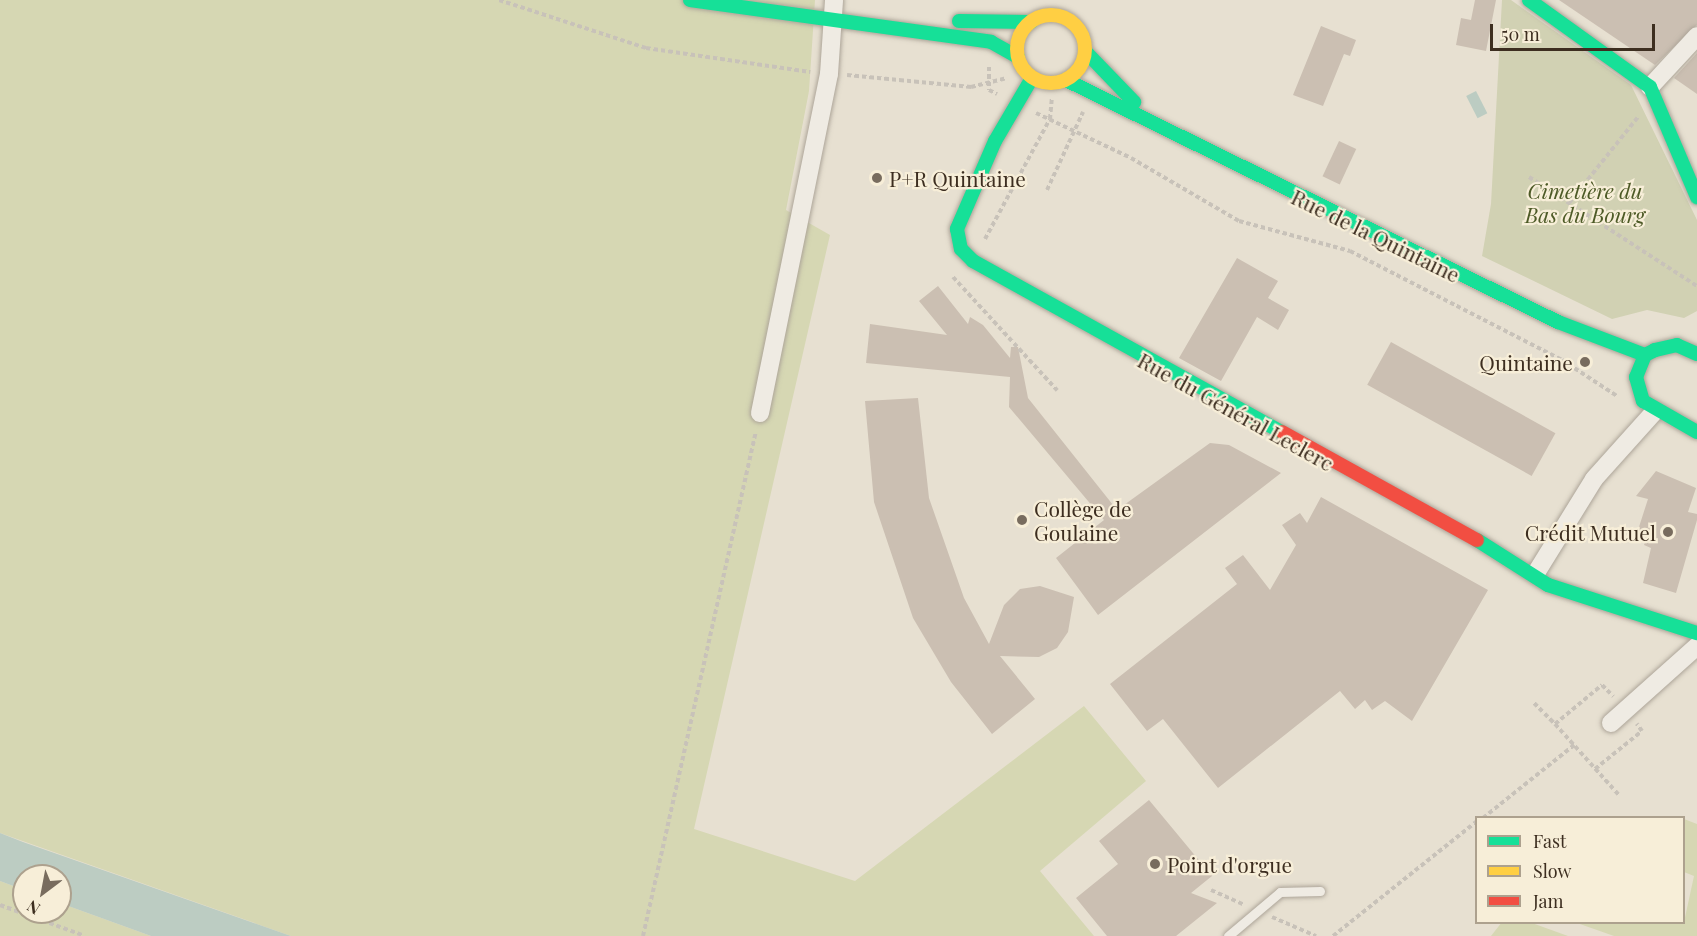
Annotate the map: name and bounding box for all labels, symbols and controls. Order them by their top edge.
scale bar [1493,12,1658,50]
text: 50 m [1501,22,1540,46]
place label: P+R Quintaine [889,165,1026,191]
marker: P+R Quintaine [870,171,884,185]
park label: Cimetière du Bas du Bourg [1525,177,1645,227]
street label: Rue de la Quintaine [1287,183,1465,287]
street label: Rue du Général Leclerc [1134,347,1338,475]
place label: Quintaine [1479,349,1573,375]
marker: Quintaine [1578,355,1592,369]
place label: Collège de Goulaine [1034,495,1132,545]
marker: Collège de Goulaine [1015,513,1029,527]
place label: Crédit Mutuel [1524,519,1656,545]
marker: Crédit Mutuel [1661,525,1675,539]
legend [1475,816,1685,924]
text: Fast [1533,829,1566,853]
place label: Point d'orgue [1167,851,1292,877]
marker: Point d'orgue [1148,857,1162,871]
text: Slow [1533,859,1571,883]
north arrow [12,864,72,924]
text: Jam [1533,889,1563,913]
text: N [23,896,44,920]

